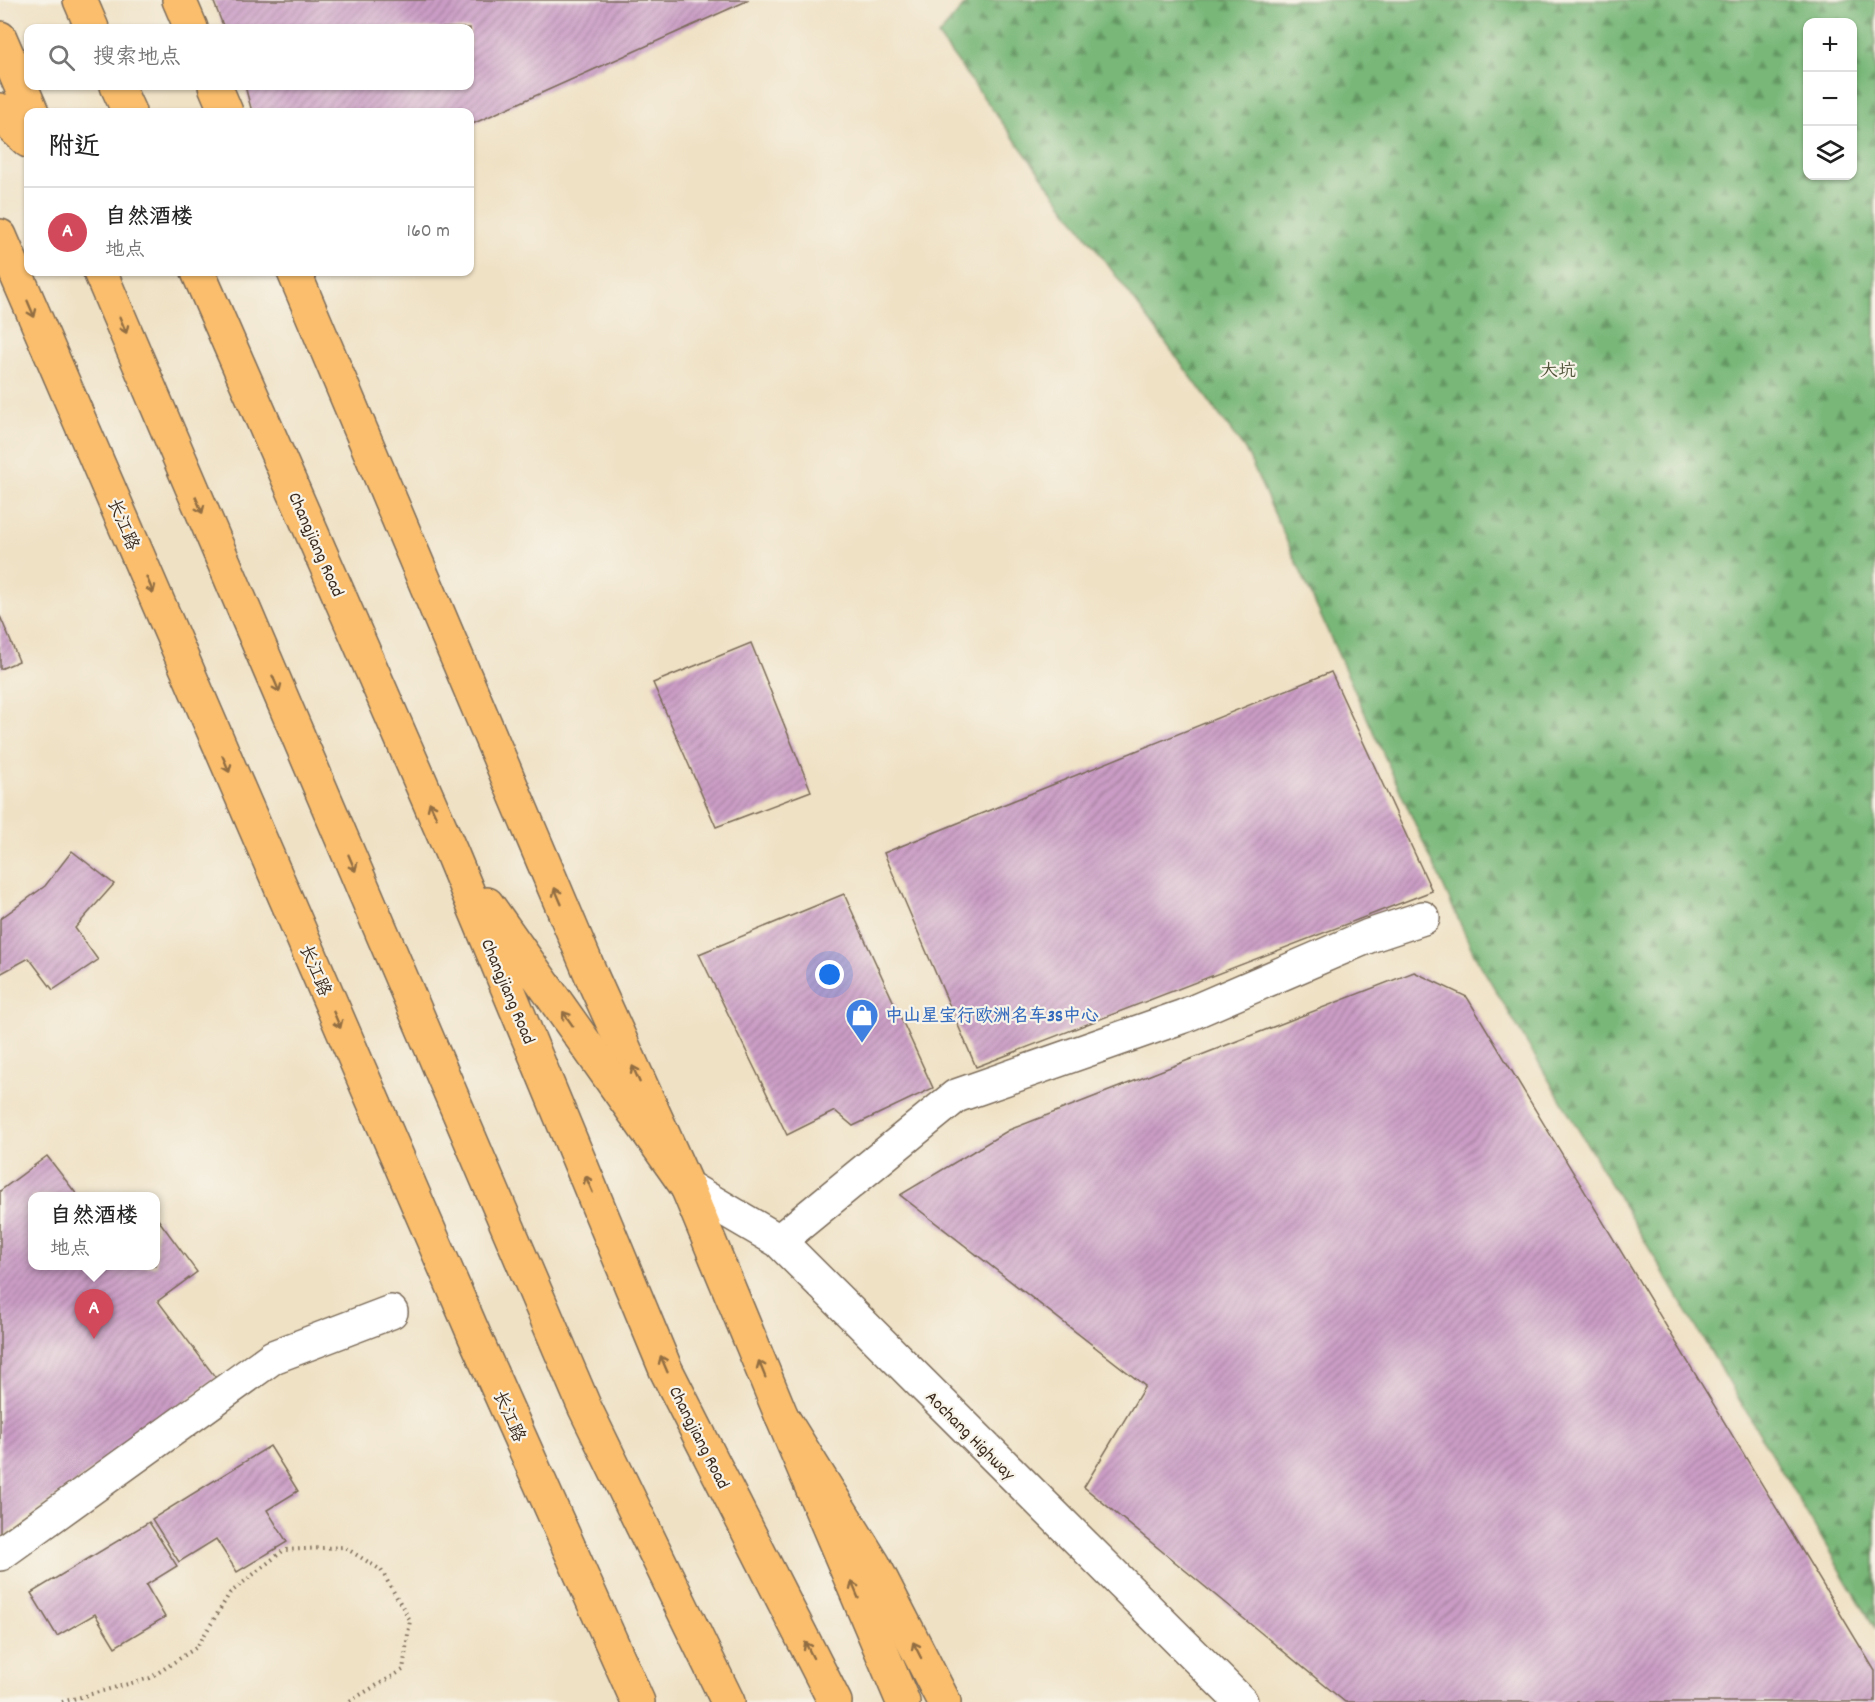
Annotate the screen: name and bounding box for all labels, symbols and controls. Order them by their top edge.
map controls [1803,18,1857,180]
button: + [1803,18,1857,72]
search box [24,24,474,90]
icon: search [45,41,78,74]
text: 搜索地点 [93,43,181,74]
button: − [1803,72,1857,126]
button: layers [1803,126,1857,180]
text: 附近 [48,130,100,167]
text: 自然酒楼 [105,203,193,234]
text: A [62,218,73,246]
text: 160 m [407,218,450,246]
text: 地点 [105,237,145,265]
one-way arrow [26,299,37,317]
one-way arrow [118,316,129,334]
park label: 大坑 [1540,360,1576,385]
street label: Changjiang Road [280,489,349,601]
street label: 长江路 [100,495,144,555]
one-way arrow [194,495,205,513]
one-way arrow [144,575,156,593]
one-way arrow [271,674,282,693]
one-way arrow [221,754,233,772]
one-way arrow [426,801,437,819]
one-way arrow [347,854,359,872]
one-way arrow [552,887,563,905]
street label: Changjiang Road [473,935,540,1049]
street label: 长江路 [292,941,336,1001]
your location [815,960,844,989]
shop icon: 中山星宝行欧洲名车3S中心 [844,997,880,1044]
place label: 中山星宝行欧洲名车3S中心 [885,1005,1099,1030]
one-way arrow [332,1010,343,1028]
one-way arrow [562,1011,574,1028]
one-way arrow [630,1066,642,1084]
one-way arrow [583,1175,594,1193]
popup [28,1192,160,1270]
text: 自然酒楼 [50,1202,138,1233]
text: 地点 [50,1236,90,1264]
pin: A [74,1290,113,1339]
one-way arrow [657,1355,669,1373]
one-way arrow [756,1361,767,1379]
street label: Changjiang Road [661,1382,734,1494]
street label: Aochang Highway [919,1386,1020,1488]
street label: 长江路 [485,1387,530,1447]
one-way arrow [849,1582,860,1600]
one-way arrow [911,1641,922,1659]
one-way arrow [803,1642,815,1659]

